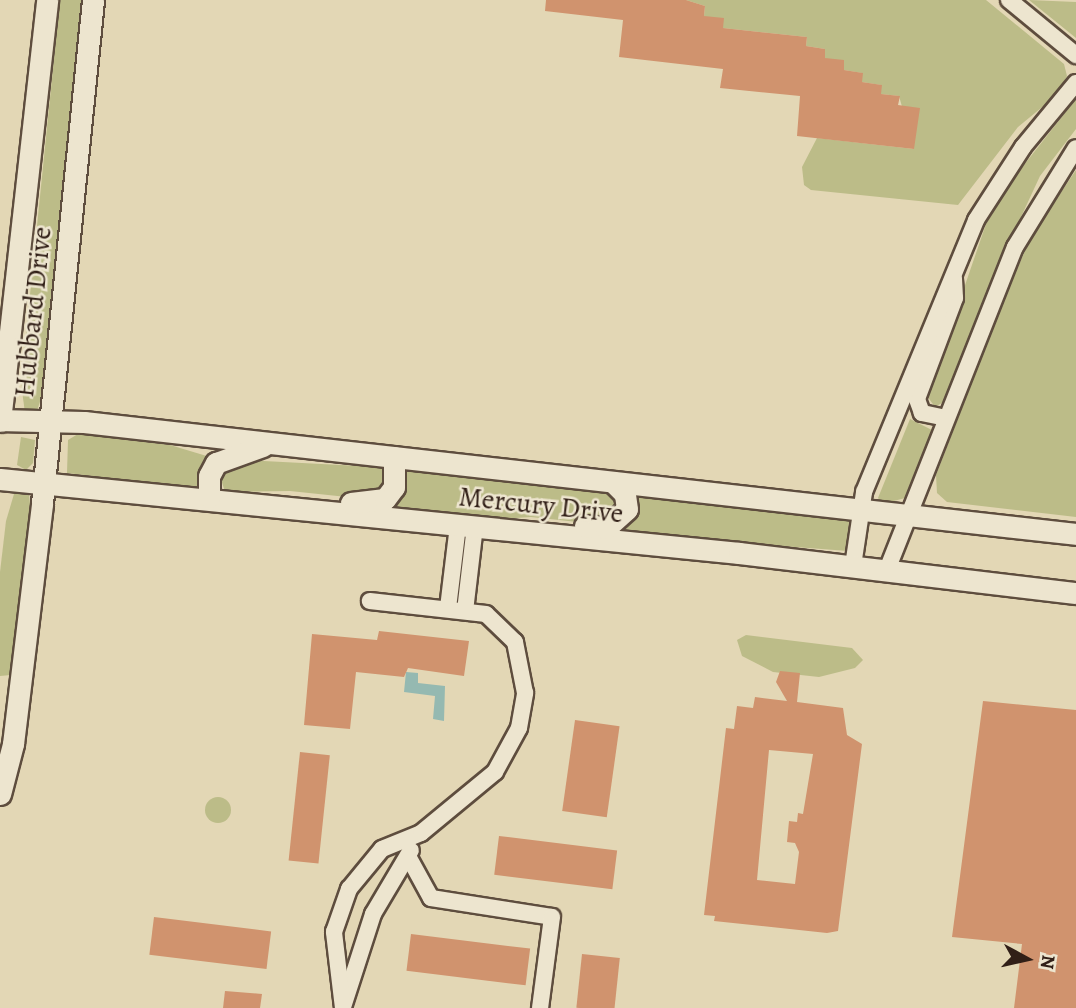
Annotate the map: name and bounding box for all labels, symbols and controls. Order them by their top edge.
street label: Hubbard Drive [7,225,59,399]
street label: Mercury Drive [457,480,625,530]
north arrow [992,924,1062,994]
text: N [1034,953,1062,971]

